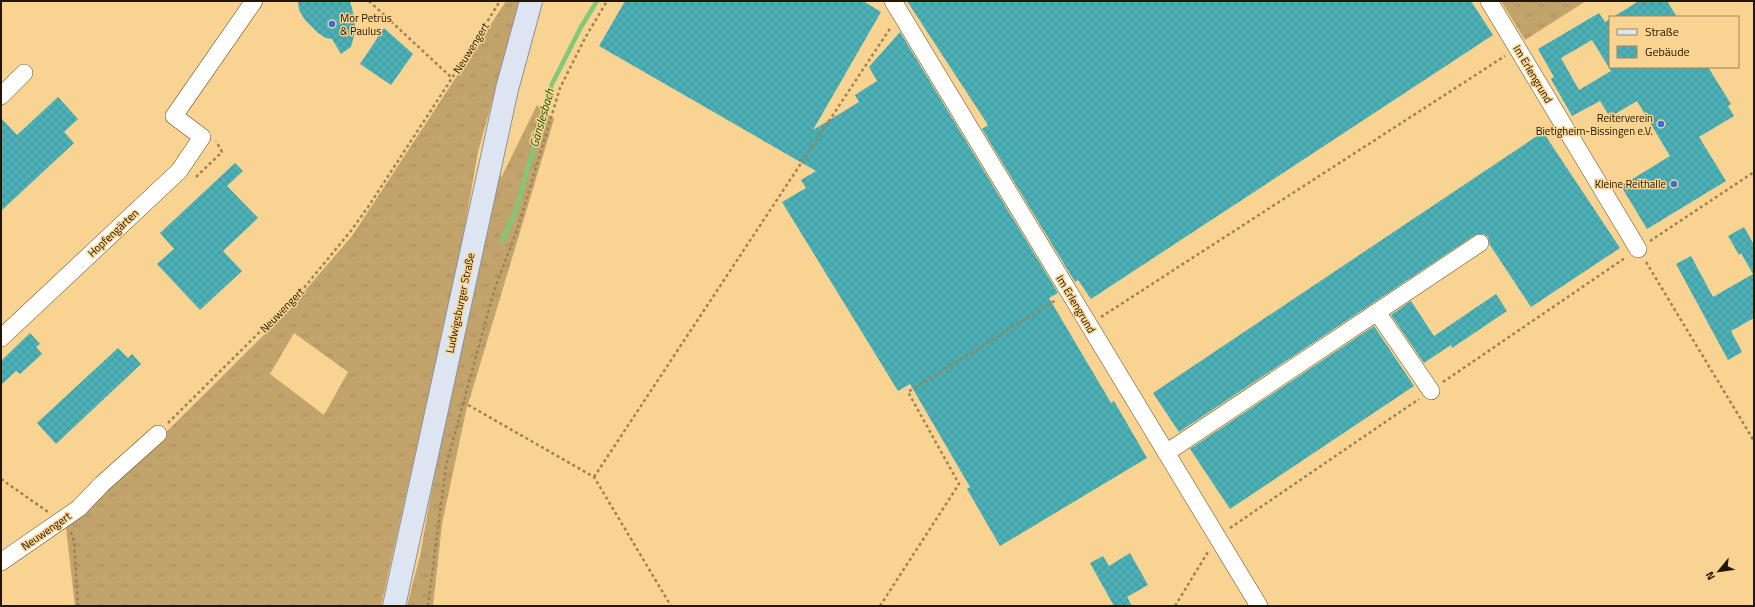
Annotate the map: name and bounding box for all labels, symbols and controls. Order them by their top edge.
place label: Mor Petrus & Paulus [340,10,392,39]
legend [1609,16,1739,68]
marker: Mor Petrus & Paulus [327,19,337,29]
street label: Neuwengert [449,19,493,77]
text: Straße [1645,22,1679,41]
street label: Im Erlengrund [1509,42,1557,106]
text: Gebäude [1645,42,1690,61]
water label: Gänslesbach [524,85,559,149]
place label: Reiterverein Bietigheim-Bissingen e.V. [1536,110,1653,139]
marker: Reiterverein Bietigheim-Bissingen e.V. [1656,119,1666,129]
place label: Kleine Reithalle [1595,176,1666,192]
marker: Kleine Reithalle [1669,179,1679,189]
street label: Hopfengärten [84,205,142,261]
street label: Ludwigsburger Straße [442,251,479,355]
street label: Im Erlengrund [1052,272,1100,336]
street label: Neuwengert [256,284,308,336]
street label: Neuwengert [18,508,74,554]
north arrow [1699,551,1739,591]
text: N [1701,569,1719,583]

